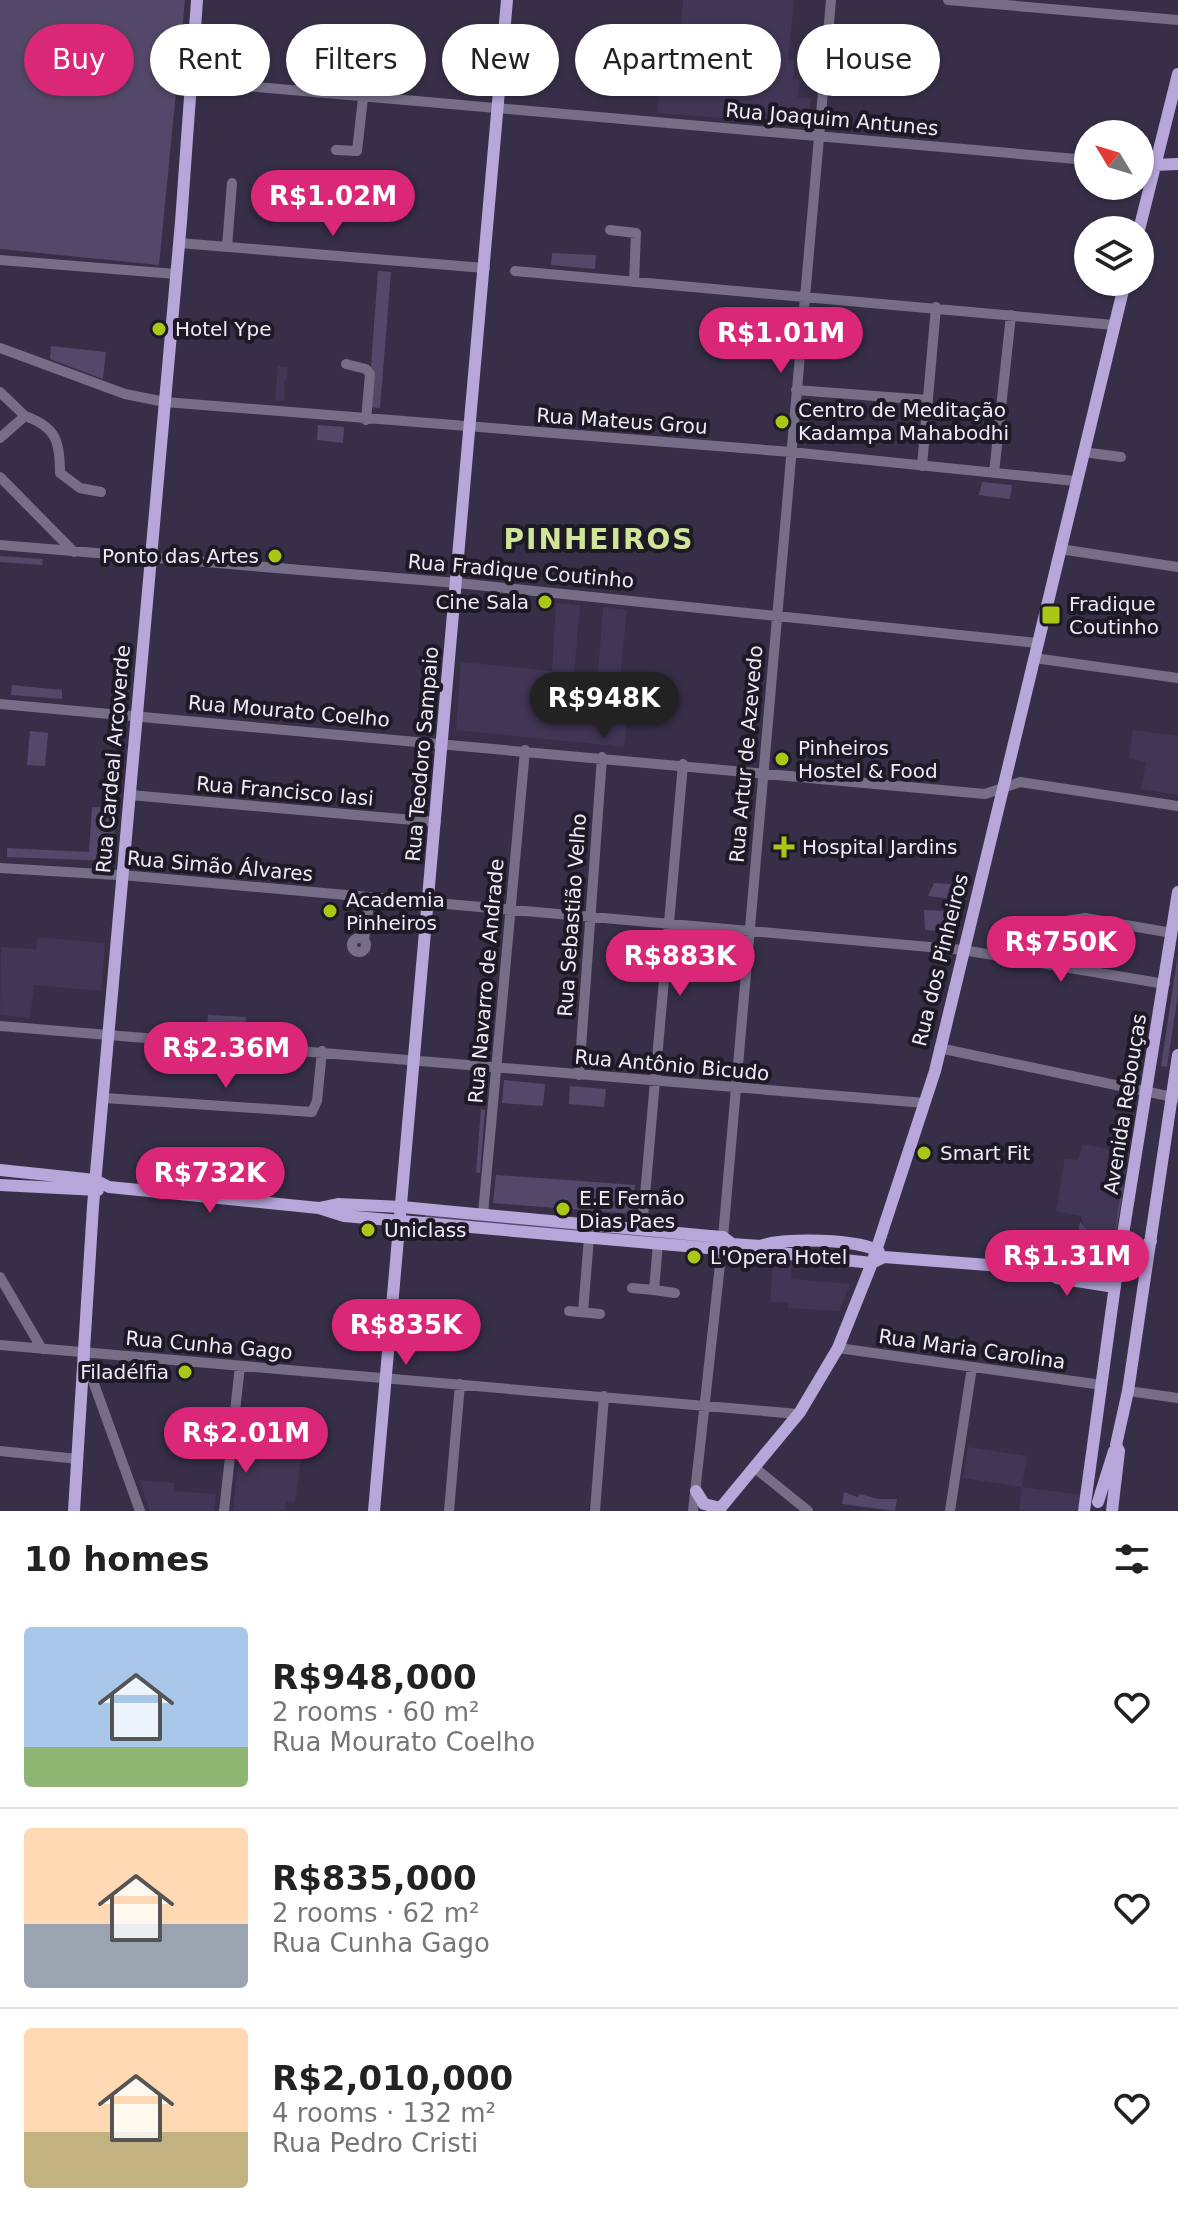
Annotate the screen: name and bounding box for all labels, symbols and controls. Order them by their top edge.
chip: Buy [24,24,134,96]
chip: Rent [150,24,270,96]
chip: Filters [286,24,426,96]
chip: New [442,24,559,96]
chip: Apartment [575,24,781,96]
chip: House [797,24,940,96]
street label: Rua Joaquim Antunes [724,98,940,140]
north arrow [1074,120,1154,200]
map controls [1074,120,1154,296]
pin: R$1.02M [259,170,407,238]
text: R$1.02M [269,181,397,211]
button: layers [1074,216,1154,296]
pin: R$1.01M [707,307,855,375]
place label: Hotel Ype [175,317,272,341]
text: R$1.01M [717,318,845,348]
marker: Hotel Ype [150,320,168,338]
place label: Centro de Meditação Kadampa Mahabodhi [798,398,1009,445]
street label: Rua Mateus Grou [536,403,708,439]
marker: Centro de Meditação Kadampa Mahabodhi [773,413,791,431]
district label: PINHEIROS [504,523,694,556]
place label: Ponto das Artes [102,544,259,568]
marker: Ponto das Artes [266,547,284,565]
street label: Rua Fradique Coutinho [407,549,635,593]
place label: Cine Sala [435,590,529,614]
place label: Fradique Coutinho [1069,592,1159,639]
marker: Cine Sala [536,593,554,611]
marker: Fradique Coutinho [1040,604,1062,626]
street label: Rua Cardeal Arcoverde [91,644,135,874]
street label: Rua Artur de Azevedo [725,644,767,864]
street label: Rua Teodoro Sampaio [401,645,443,863]
pin: R$948K [539,672,669,740]
text: R$948K [548,683,660,713]
street label: Rua Mourato Coelho [187,690,391,732]
place label: Pinheiros Hostel & Food [798,736,938,783]
marker: Pinheiros Hostel & Food [773,750,791,768]
street label: Rua Francisco Iasi [195,771,375,811]
street label: Rua Sebastião Velho [553,813,591,1017]
place label: Hospital Jardins [802,835,957,859]
marker: Hospital Jardins [773,836,795,858]
street label: Rua Simão Álvares [126,846,314,886]
street label: Rua Navarro de Andrade [463,858,509,1104]
street label: Rua dos Pinheiros [907,871,973,1049]
place label: Academia Pinheiros [346,888,445,935]
marker: Academia Pinheiros [321,902,339,920]
pin: R$750K [996,916,1126,984]
text: R$750K [1005,927,1117,957]
pin: R$883K [615,930,745,998]
text: R$883K [624,941,736,971]
street label: Avenida Rebouças [1099,1012,1151,1196]
pin: R$2.36M [152,1022,300,1090]
text: R$2.36M [162,1033,290,1063]
street label: Rua Antônio Bicudo [574,1045,770,1085]
place label: Smart Fit [940,1141,1030,1165]
marker: Smart Fit [915,1144,933,1162]
pin: R$732K [145,1147,275,1215]
text: R$732K [154,1158,266,1188]
place label: E.E Fernão Dias Paes [579,1186,685,1233]
marker: E.E Fernão Dias Paes [554,1200,572,1218]
place label: Uniclass [384,1218,467,1242]
marker: Uniclass [359,1221,377,1239]
pin: R$1.31M [993,1230,1141,1298]
text: R$1.31M [1003,1241,1131,1271]
place label: L'Opera Hotel [710,1245,847,1269]
marker: L'Opera Hotel [685,1248,703,1266]
pin: R$835K [341,1299,471,1367]
text: R$835K [350,1310,462,1340]
street label: Rua Maria Carolina [877,1324,1067,1374]
street label: Rua Cunha Gago [124,1326,294,1364]
place label: Filadélfia [80,1360,169,1384]
marker: Filadélfia [176,1363,194,1381]
pin: R$2.01M [172,1407,320,1475]
text: R$2.01M [182,1418,310,1448]
icon: filters [1110,1537,1154,1581]
text: 10 homes [24,1539,209,1579]
text: R$948,000 [272,1657,477,1697]
icon: home [88,1659,184,1755]
icon: heart [1110,1685,1154,1729]
text: 2 rooms · 60 m² [272,1697,480,1727]
text: Rua Mourato Coelho [272,1727,535,1757]
text: R$835,000 [272,1858,477,1898]
icon: home [88,1860,184,1956]
icon: heart [1110,1886,1154,1930]
text: 2 rooms · 62 m² [272,1898,480,1928]
text: Rua Cunha Gago [272,1928,490,1958]
text: R$2,010,000 [272,2058,513,2098]
icon: home [88,2060,184,2156]
icon: heart [1110,2086,1154,2130]
text: 4 rooms · 132 m² [272,2098,496,2128]
text: Rua Pedro Cristi [272,2128,478,2158]

